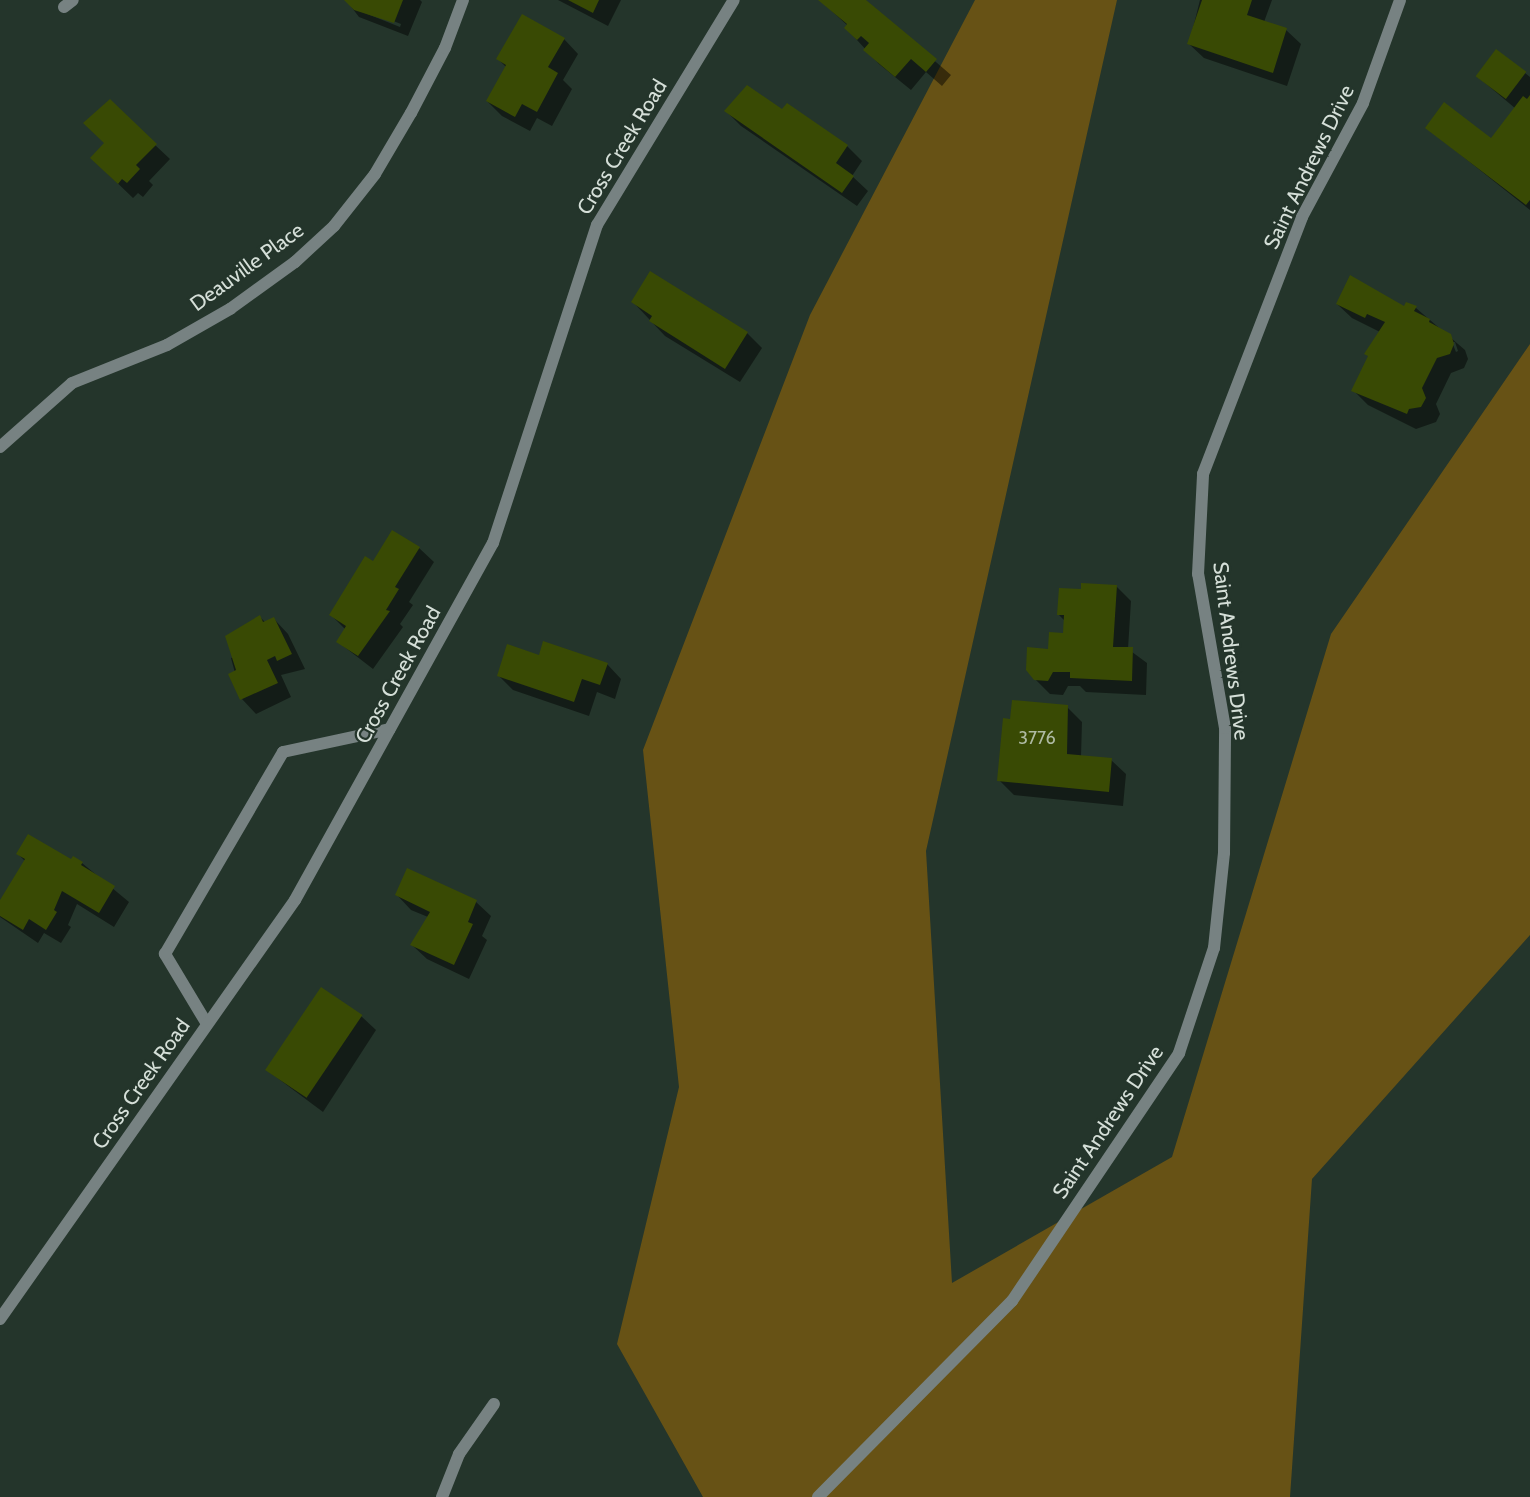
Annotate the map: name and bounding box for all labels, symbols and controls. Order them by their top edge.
street label: Cross Creek Road [572,75,672,219]
street label: Saint Andrews Drive [1258,81,1360,253]
street label: Deauville Place [185,217,309,317]
street label: Saint Andrews Drive [1208,560,1254,742]
street label: Cross Creek Road [350,602,446,748]
house number: 3776 [1018,727,1056,749]
street label: Cross Creek Road [87,1014,195,1154]
street label: Saint Andrews Drive [1047,1041,1169,1203]

